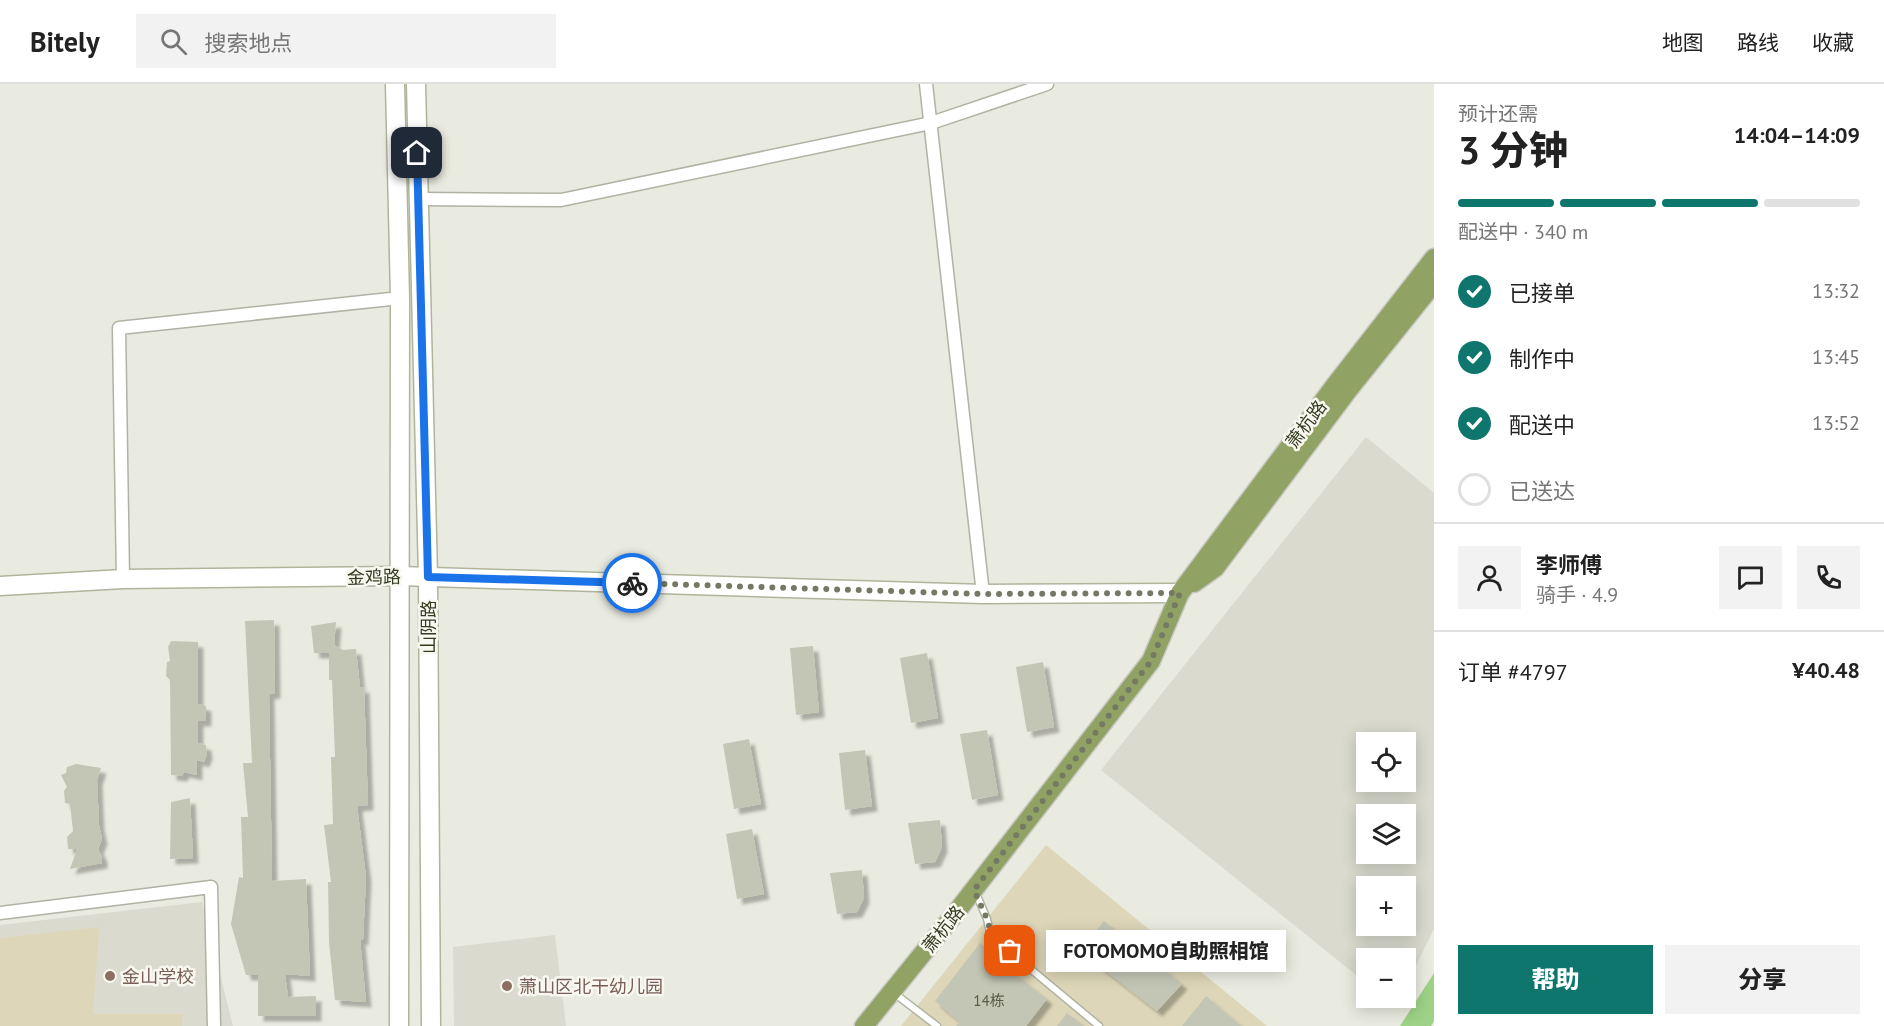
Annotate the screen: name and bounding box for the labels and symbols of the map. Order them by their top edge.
pin [391,127,442,178]
street label: 萧杭路 [1281,396,1331,452]
courier [602,553,662,613]
street label: 金鸡路 [347,565,401,589]
street label: 山阴路 [417,600,440,654]
street label: 萧杭路 [917,901,969,957]
pin [984,925,1035,976]
callout: FOTOMOMO自助照相馆 [1046,930,1286,972]
place label: 金山学校 [122,965,194,988]
marker: 金山学校 [103,969,117,983]
place label: 萧山区北干幼儿园 [519,975,663,998]
marker: 萧山区北干幼儿园 [500,979,514,993]
house number: 14栋 [973,991,1005,1010]

